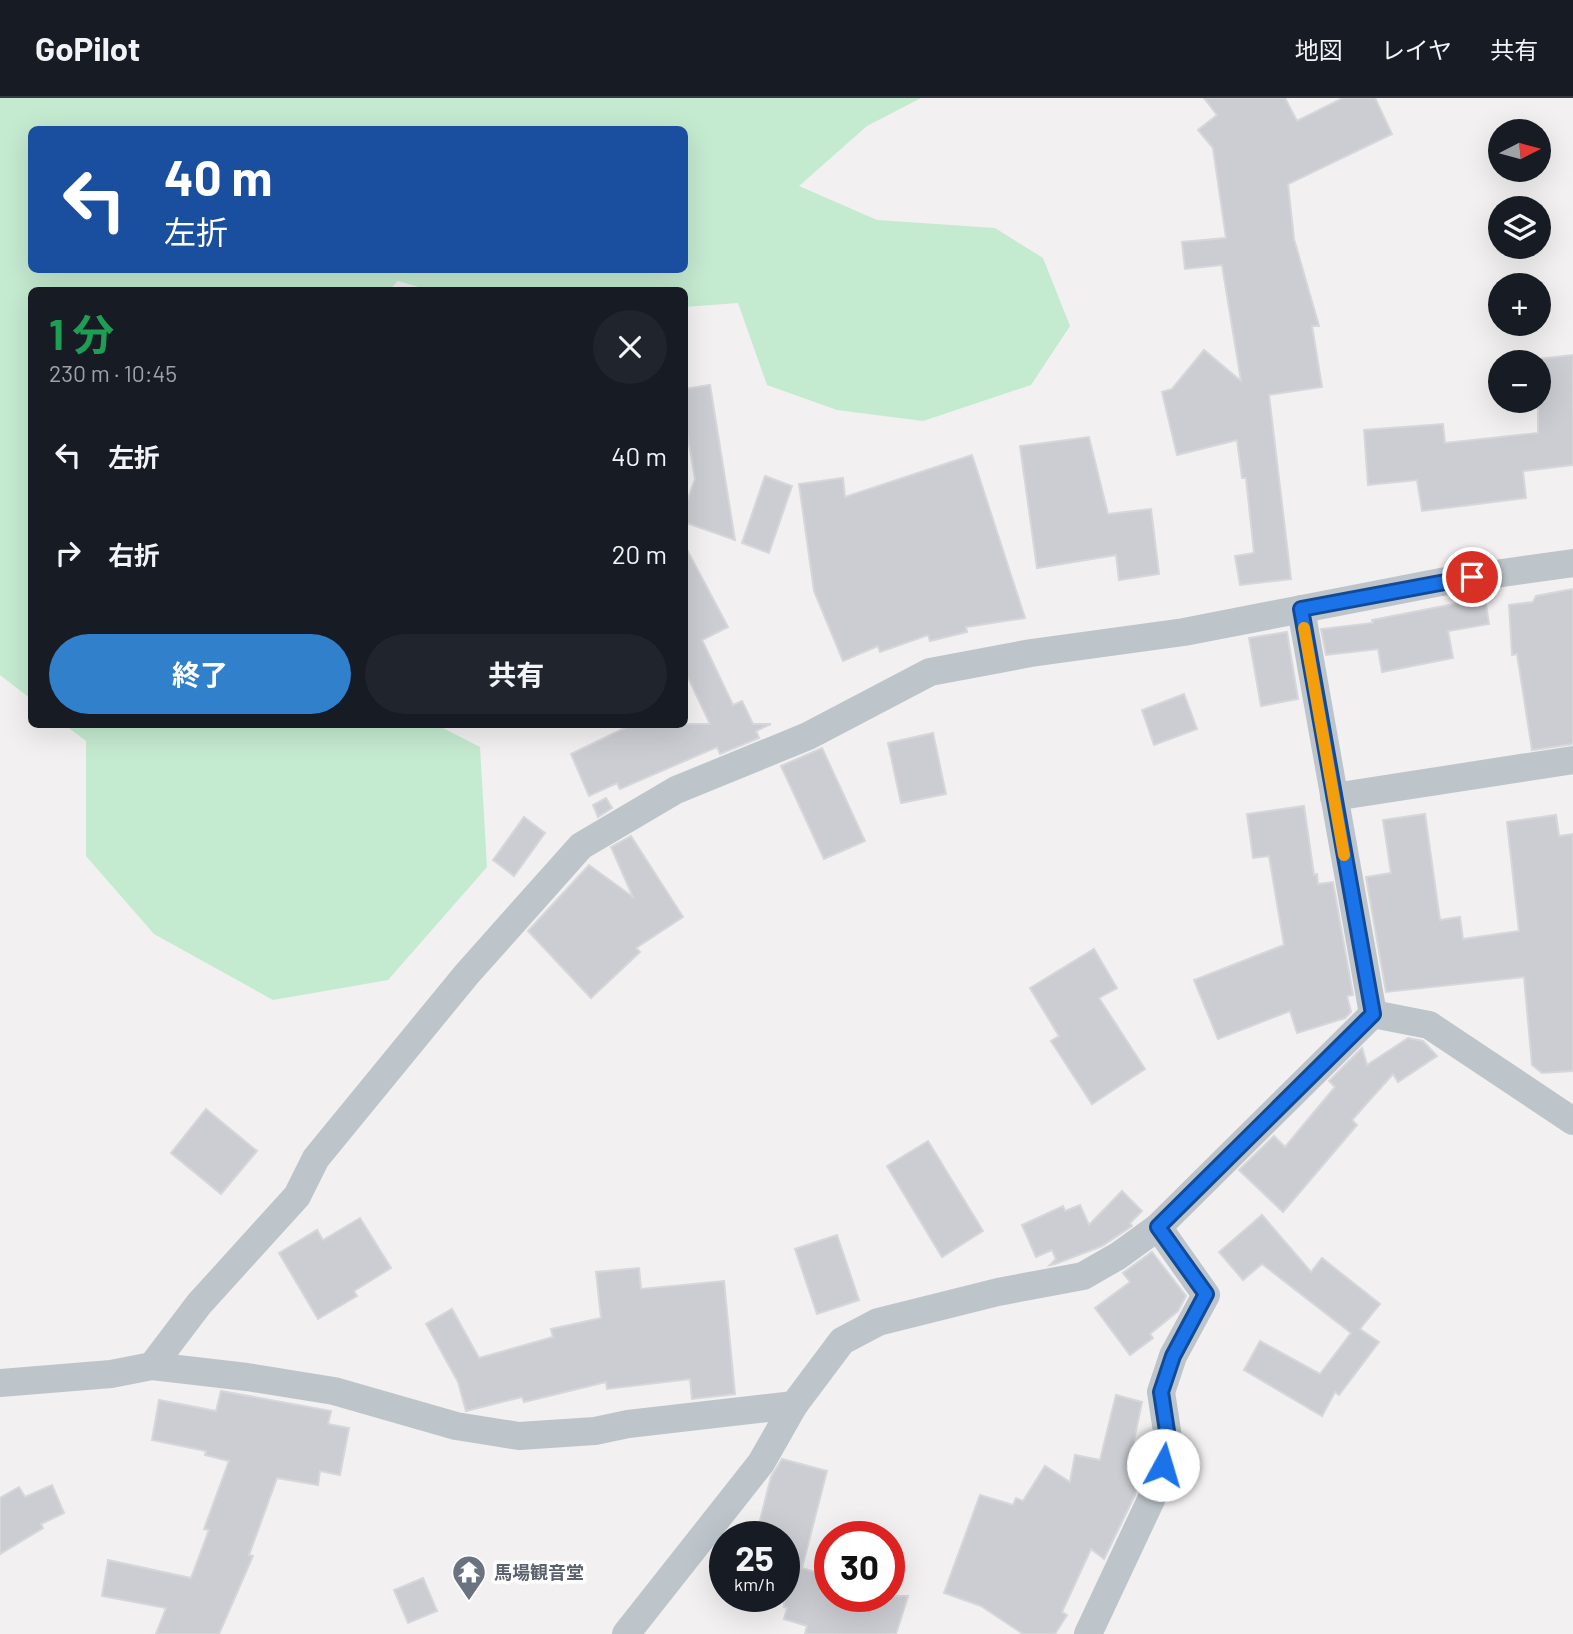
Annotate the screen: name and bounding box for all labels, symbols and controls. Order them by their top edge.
text: GoPilot [35,28,140,68]
text: 地図 [1295,35,1343,64]
text: レイヤ [1381,35,1452,64]
text: 共有 [1490,35,1538,64]
north arrow [1488,119,1550,182]
map controls [1488,119,1551,413]
text: 40 m [164,147,272,206]
icon: left [49,154,140,245]
button: layers [1488,196,1551,259]
text: 左折 [164,212,228,250]
button: + [1488,273,1551,336]
text: 1 分 [49,308,114,358]
button: close [593,310,667,384]
button: − [1488,350,1551,413]
text: 230 m · 10:45 [49,359,177,387]
icon: left [49,436,87,474]
text: 40 m [611,440,667,471]
text: 左折 [108,441,160,472]
icon: right [49,534,87,572]
text: 20 m [612,538,667,569]
text: 右折 [108,539,160,570]
pin [1442,547,1502,607]
icon: arrive [1453,558,1491,596]
button: 終了 [49,634,351,714]
button: 共有 [365,634,667,714]
position arrow [1126,1428,1200,1502]
speed limit sign: 30 [814,1521,905,1612]
text: 25 [735,1536,774,1578]
temple icon: 馬場観音堂 [450,1553,488,1602]
place label: 馬場観音堂 [494,1561,584,1583]
text: km/h [734,1573,775,1595]

